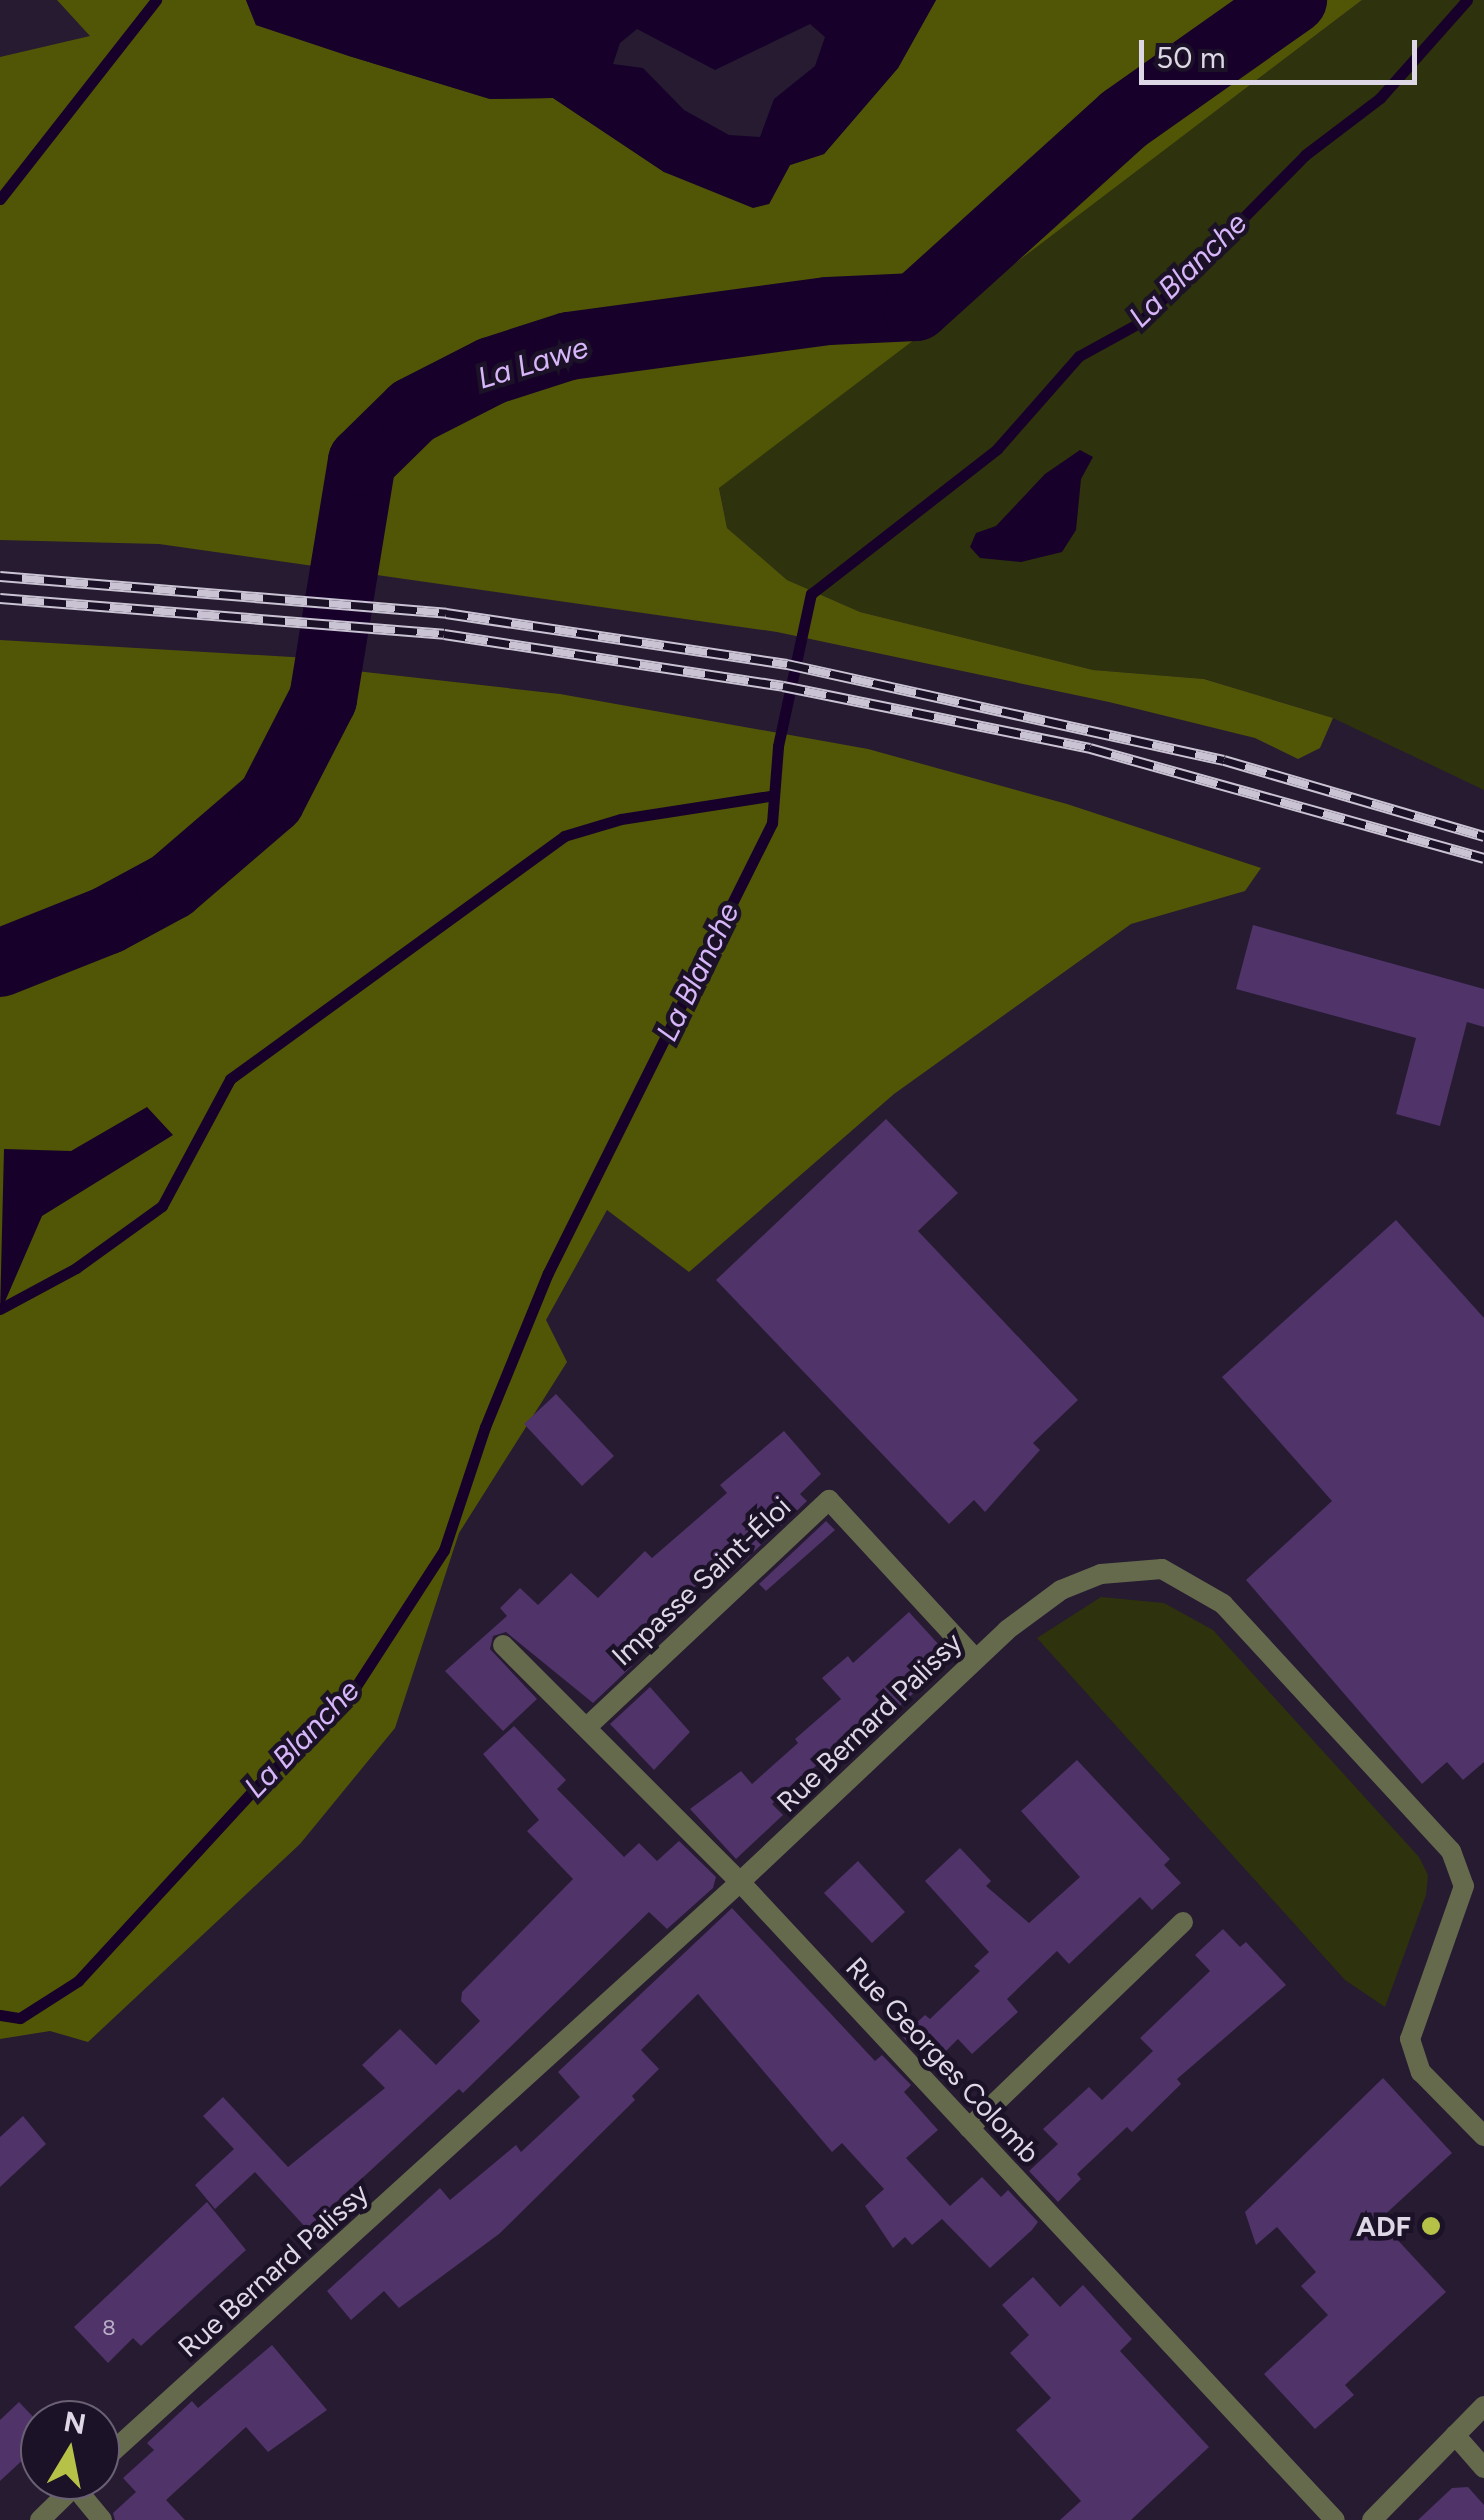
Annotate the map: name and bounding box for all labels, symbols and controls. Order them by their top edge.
scale bar [1144,20,1422,82]
text: 50 m [1156,39,1225,76]
water label: La Blanche [1122,205,1254,335]
water label: La Lawe [473,329,593,397]
water label: La Blanche [649,897,747,1047]
street label: Impasse Saint-Éloi [605,1490,797,1672]
street label: Rue Bernard Palissy [770,1625,968,1819]
water label: La Blanche [237,1673,367,1805]
street label: Rue Georges Colomb [839,1950,1047,2170]
street label: Rue Bernard Palissy [171,2176,375,2364]
place label: ADF [1356,2209,1411,2243]
marker: ADF [1420,2215,1442,2237]
house number: 8 [102,2315,116,2341]
north arrow [20,2400,120,2500]
text: N [61,2404,88,2441]

